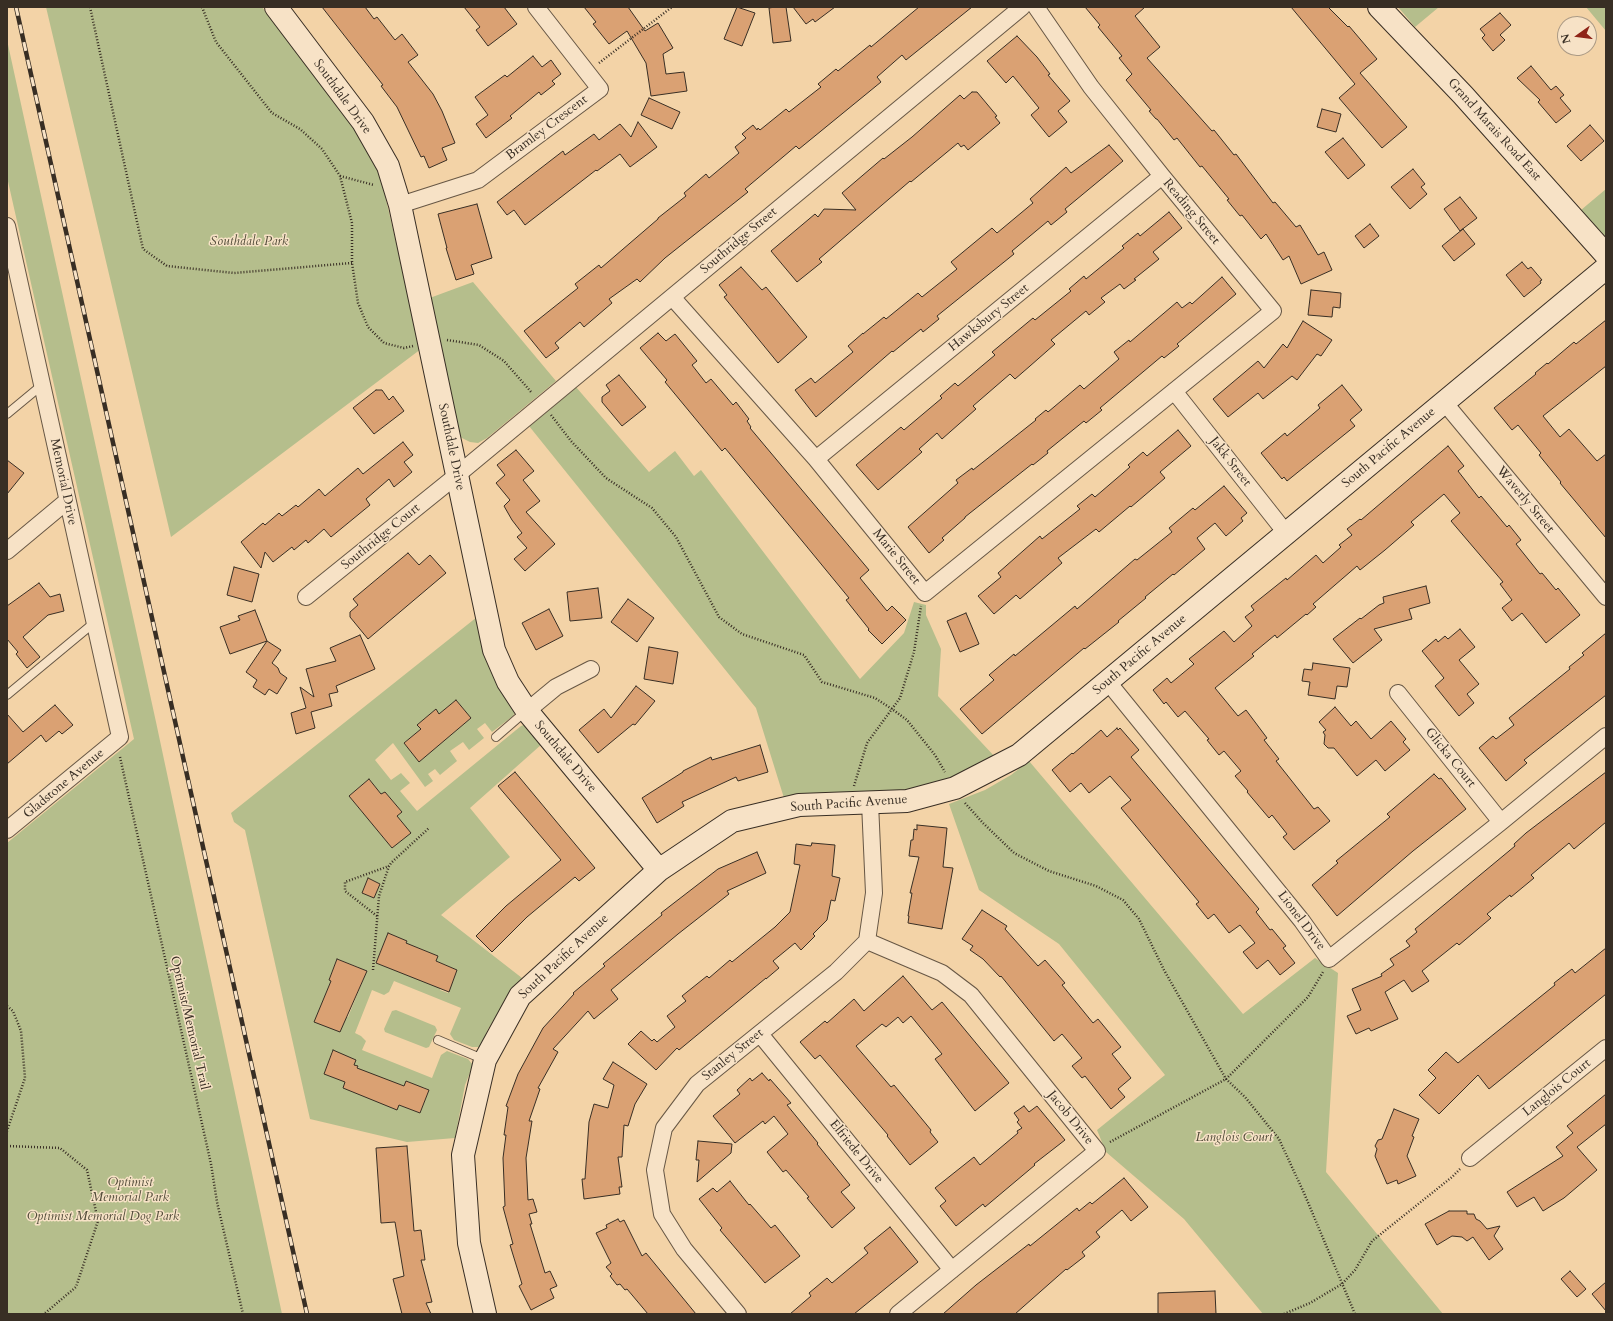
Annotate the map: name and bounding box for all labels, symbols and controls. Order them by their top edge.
north arrow [1557,16,1597,56]
text: N [1557,32,1574,45]
street label: Southdale Drive [310,57,374,137]
street label: Grand Marais Road East [1444,76,1544,184]
street label: Bramley Crescent [503,92,591,164]
street label: Reading Street [1159,176,1223,248]
street label: Southridge Street [698,204,780,278]
park label: Southdale Park [210,234,288,250]
street label: Hawksbury Street [946,281,1032,355]
street label: Southdale Drive [434,402,468,492]
street label: South Pacific Avenue [1339,404,1439,492]
street label: Jakk Street [1206,434,1254,490]
street label: Memorial Drive [46,437,80,527]
street label: Waverly Street [1493,464,1557,536]
street label: Southridge Court [338,500,424,574]
street label: Marie Street [869,526,923,588]
street label: South Pacific Avenue [1090,611,1190,699]
street label: Southdale Drive [531,718,599,796]
street label: Glicka Court [1421,725,1479,791]
street label: Gladstone Avenue [20,746,108,822]
street label: South Pacific Avenue [790,792,908,816]
street label: Lionel Drive [1274,888,1328,954]
street label: South Pacific Avenue [516,911,612,1003]
street label: Optimist/Memorial Trail [166,954,212,1092]
street label: Stanley Street [699,1026,767,1084]
street label: Langlois Court [1520,1056,1594,1120]
street label: Jacob Drive [1044,1088,1096,1148]
street label: Elfriede Drive [826,1117,886,1187]
park label: Langlois Court [1195,1130,1273,1146]
park label: Optimist Memorial Park [91,1175,169,1206]
park label: Optimist Memorial Dog Park [27,1209,179,1225]

